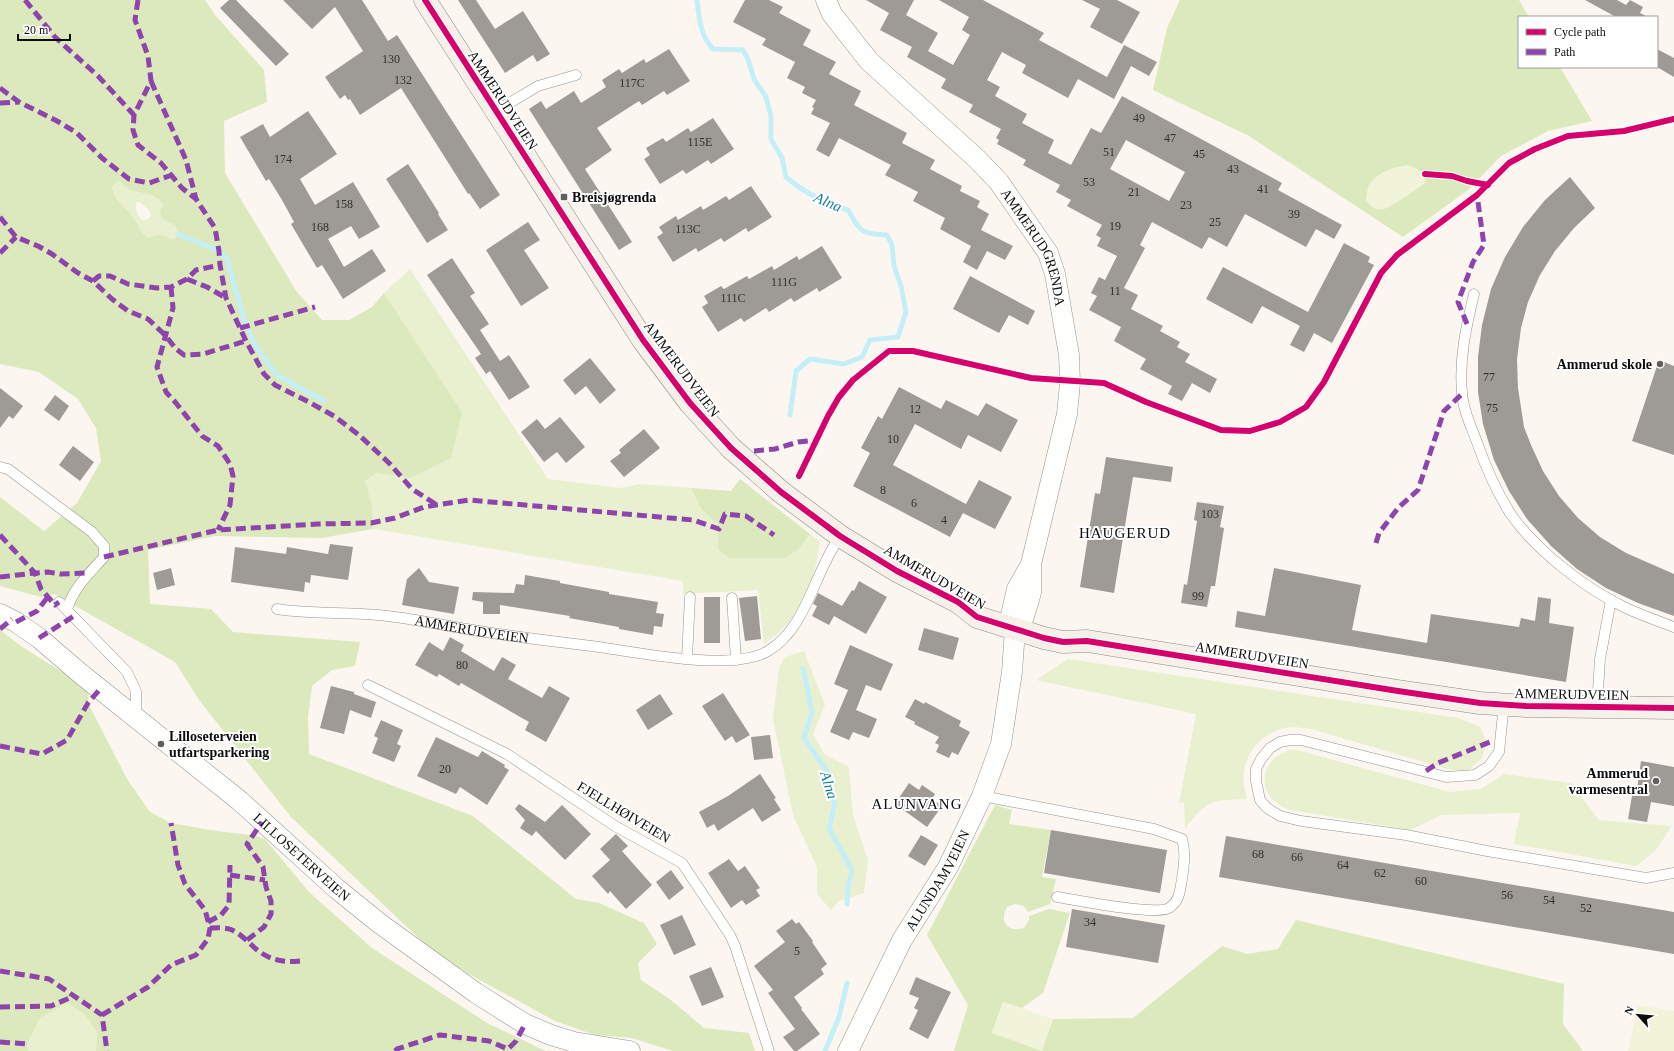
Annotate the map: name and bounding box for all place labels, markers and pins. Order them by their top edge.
place label: Breisjøgrenda [572,190,656,205]
marker: Breisjøgrenda [559,192,569,202]
place label: Ammerud skole [1557,357,1652,372]
marker: Ammerud skole [1655,359,1665,369]
place label: Lilloseterveien utfartsparkering [169,729,269,760]
marker: Lilloseterveien utfartsparkering [156,739,166,749]
place label: Ammerud varmesentral [1569,766,1648,797]
marker: Ammerud varmesentral [1651,776,1661,786]

